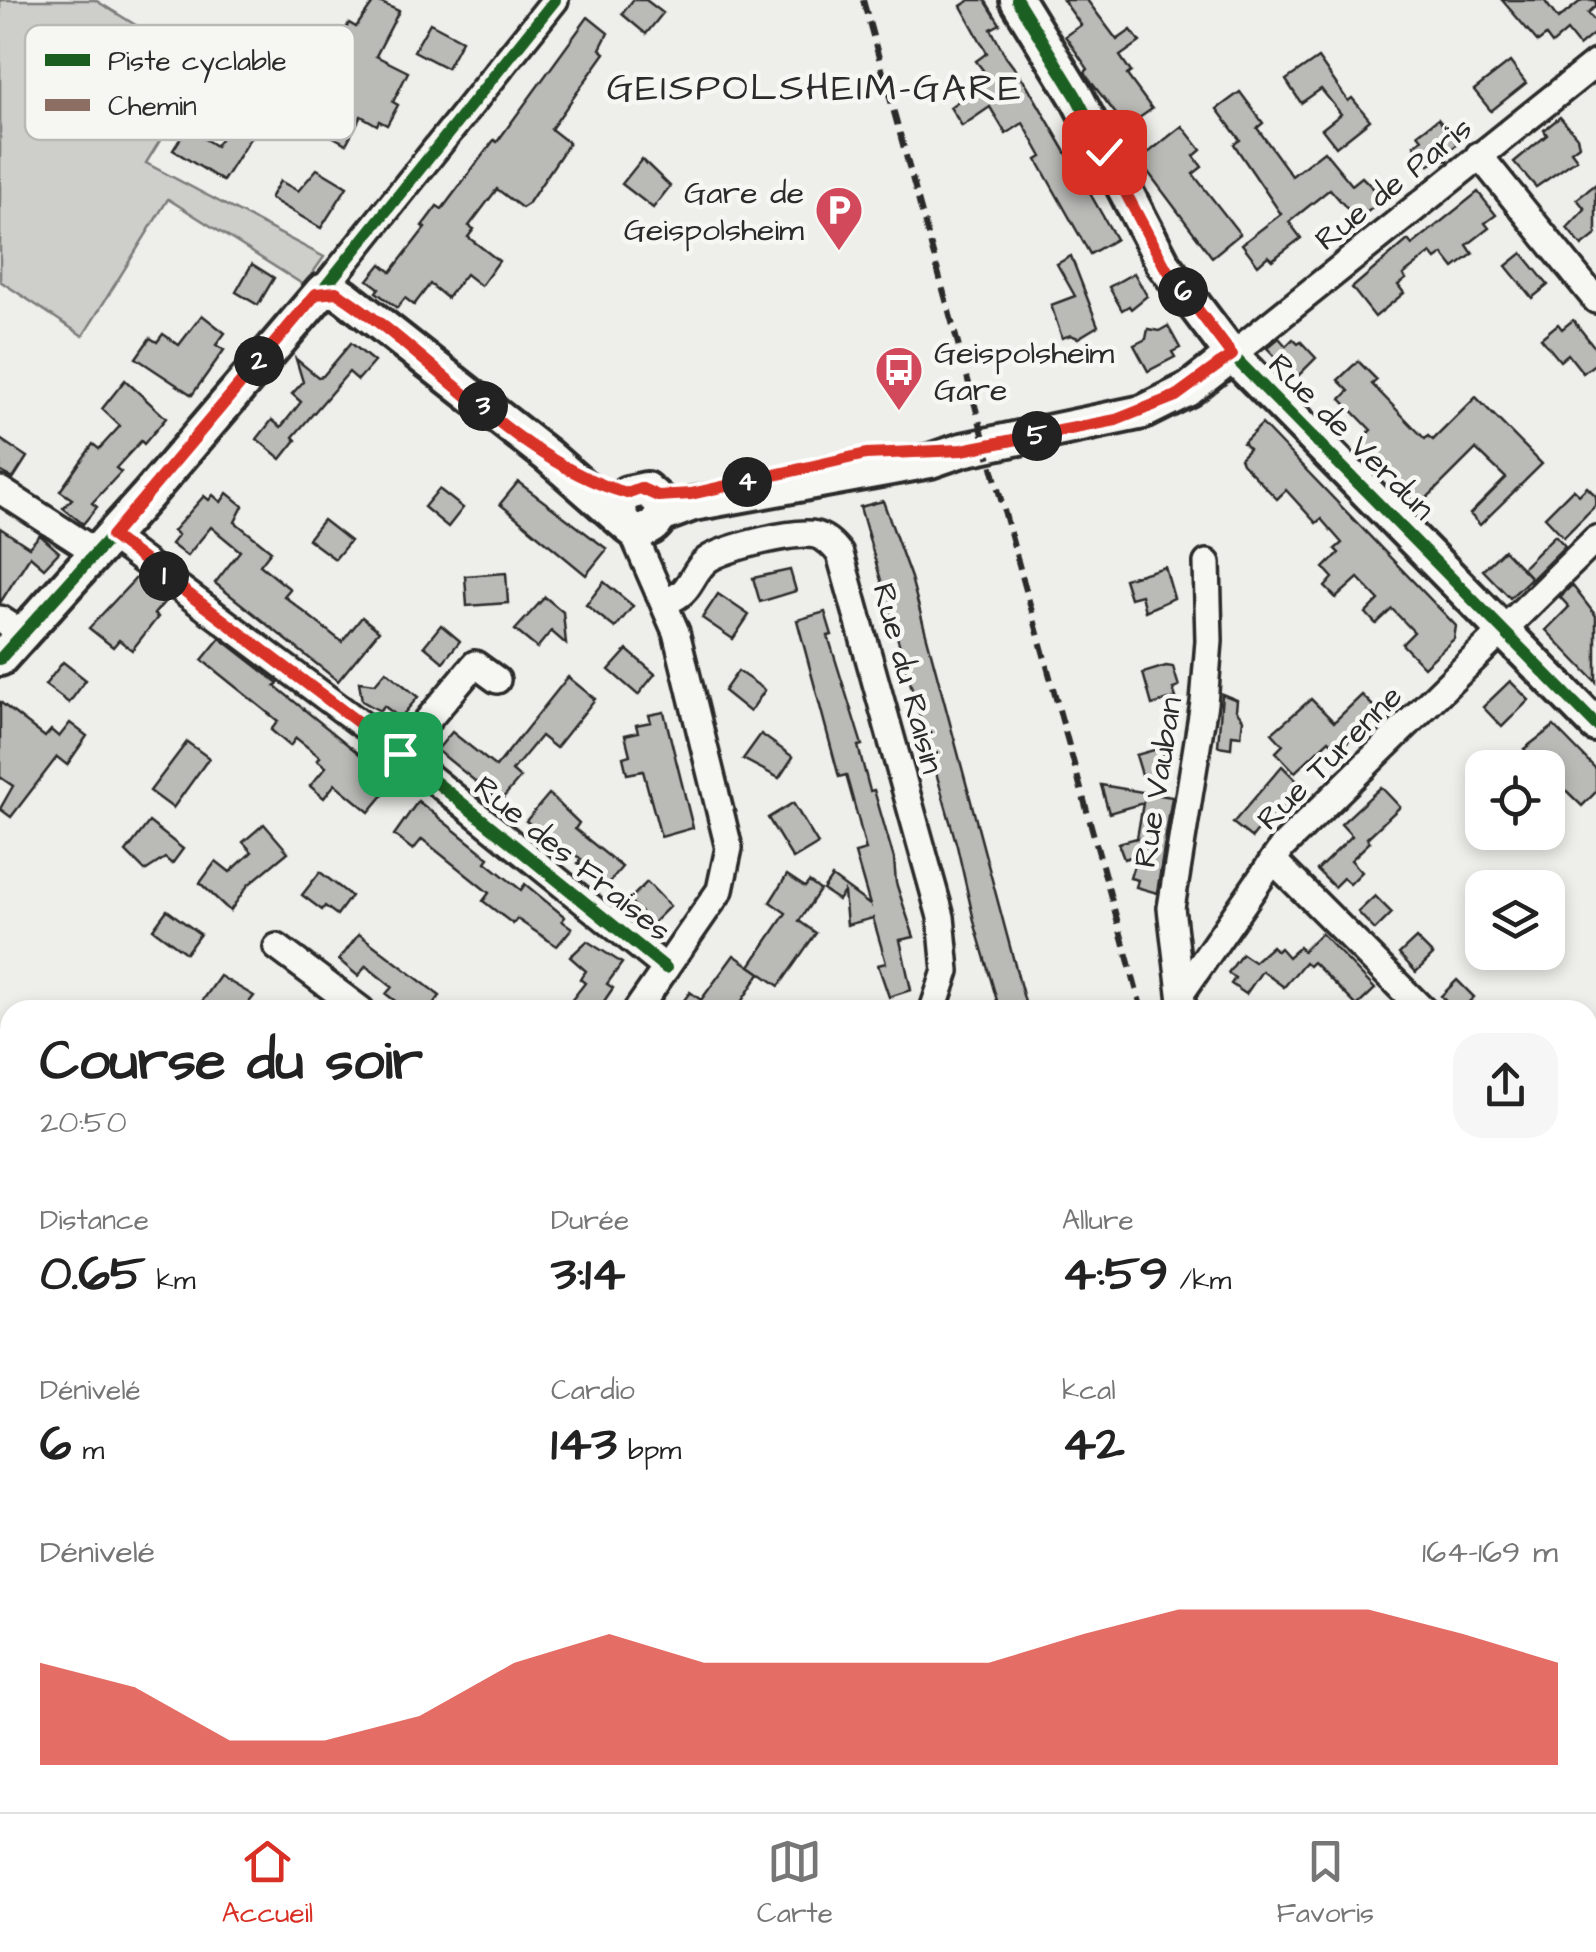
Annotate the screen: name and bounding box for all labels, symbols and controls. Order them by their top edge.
legend [25,25,355,140]
text: Piste cyclable [108,42,287,83]
district label: GEISPOLSHEIM-GARE [607,63,1023,115]
text: Chemin [108,87,197,126]
street label: Rue de Paris [1306,107,1482,262]
pin [1062,110,1147,195]
icon: check [1077,125,1132,180]
place label: Gare de Geispolsheim [624,171,804,253]
parking icon: Gare de Geispolsheim [813,184,865,252]
pin: 6 [1158,267,1208,317]
text: 6 [1174,272,1192,311]
place label: Geispolsheim Gare [934,331,1114,413]
pin: 2 [234,336,284,386]
text: 2 [251,341,267,380]
bus stop icon: Geispolsheim Gare [873,344,925,412]
street label: Rue de Verdun [1257,344,1444,531]
pin: 3 [458,381,508,431]
text: 3 [476,386,490,425]
pin: 5 [1012,411,1062,461]
text: 5 [1027,416,1047,455]
pin: 4 [722,457,772,507]
text: 4 [737,462,757,501]
pin: 1 [139,551,189,601]
text: 1 [162,556,166,595]
street label: Rue du Raisin [861,578,955,779]
street label: Rue Turenne [1247,675,1413,841]
street label: Rue Vauban [1123,694,1194,871]
pin [358,712,443,797]
icon: arrive [373,727,428,782]
map controls [1465,750,1565,970]
button: locate [1465,750,1565,850]
street label: Rue des Fraises [464,765,680,953]
button: layers [1465,870,1565,970]
text: Course du soir [40,1024,423,1100]
button: share [1453,1033,1558,1138]
text: 20:50 [40,1100,127,1145]
text: Distance [40,1201,149,1240]
text: Durée [551,1201,629,1240]
text: Allure [1062,1201,1134,1240]
text: 0.65 [40,1240,145,1309]
text: 3:14 [551,1240,625,1309]
text: 4:59 [1062,1240,1168,1309]
text: km [145,1261,196,1300]
text: /km [1168,1261,1231,1300]
text: Dénivelé [40,1371,141,1410]
text: Cardio [551,1371,635,1410]
text: kcal [1062,1371,1116,1410]
text: 6 [40,1410,71,1479]
text: 143 [551,1410,617,1479]
text: 42 [1062,1410,1125,1479]
text: m [71,1431,104,1470]
text: bpm [617,1431,681,1470]
text: Dénivelé [40,1530,155,1575]
text: 164–169 m [1422,1530,1558,1575]
tab: Accueil [222,1834,313,1933]
tab: Carte [757,1834,833,1933]
tab: Favoris [1276,1834,1374,1933]

